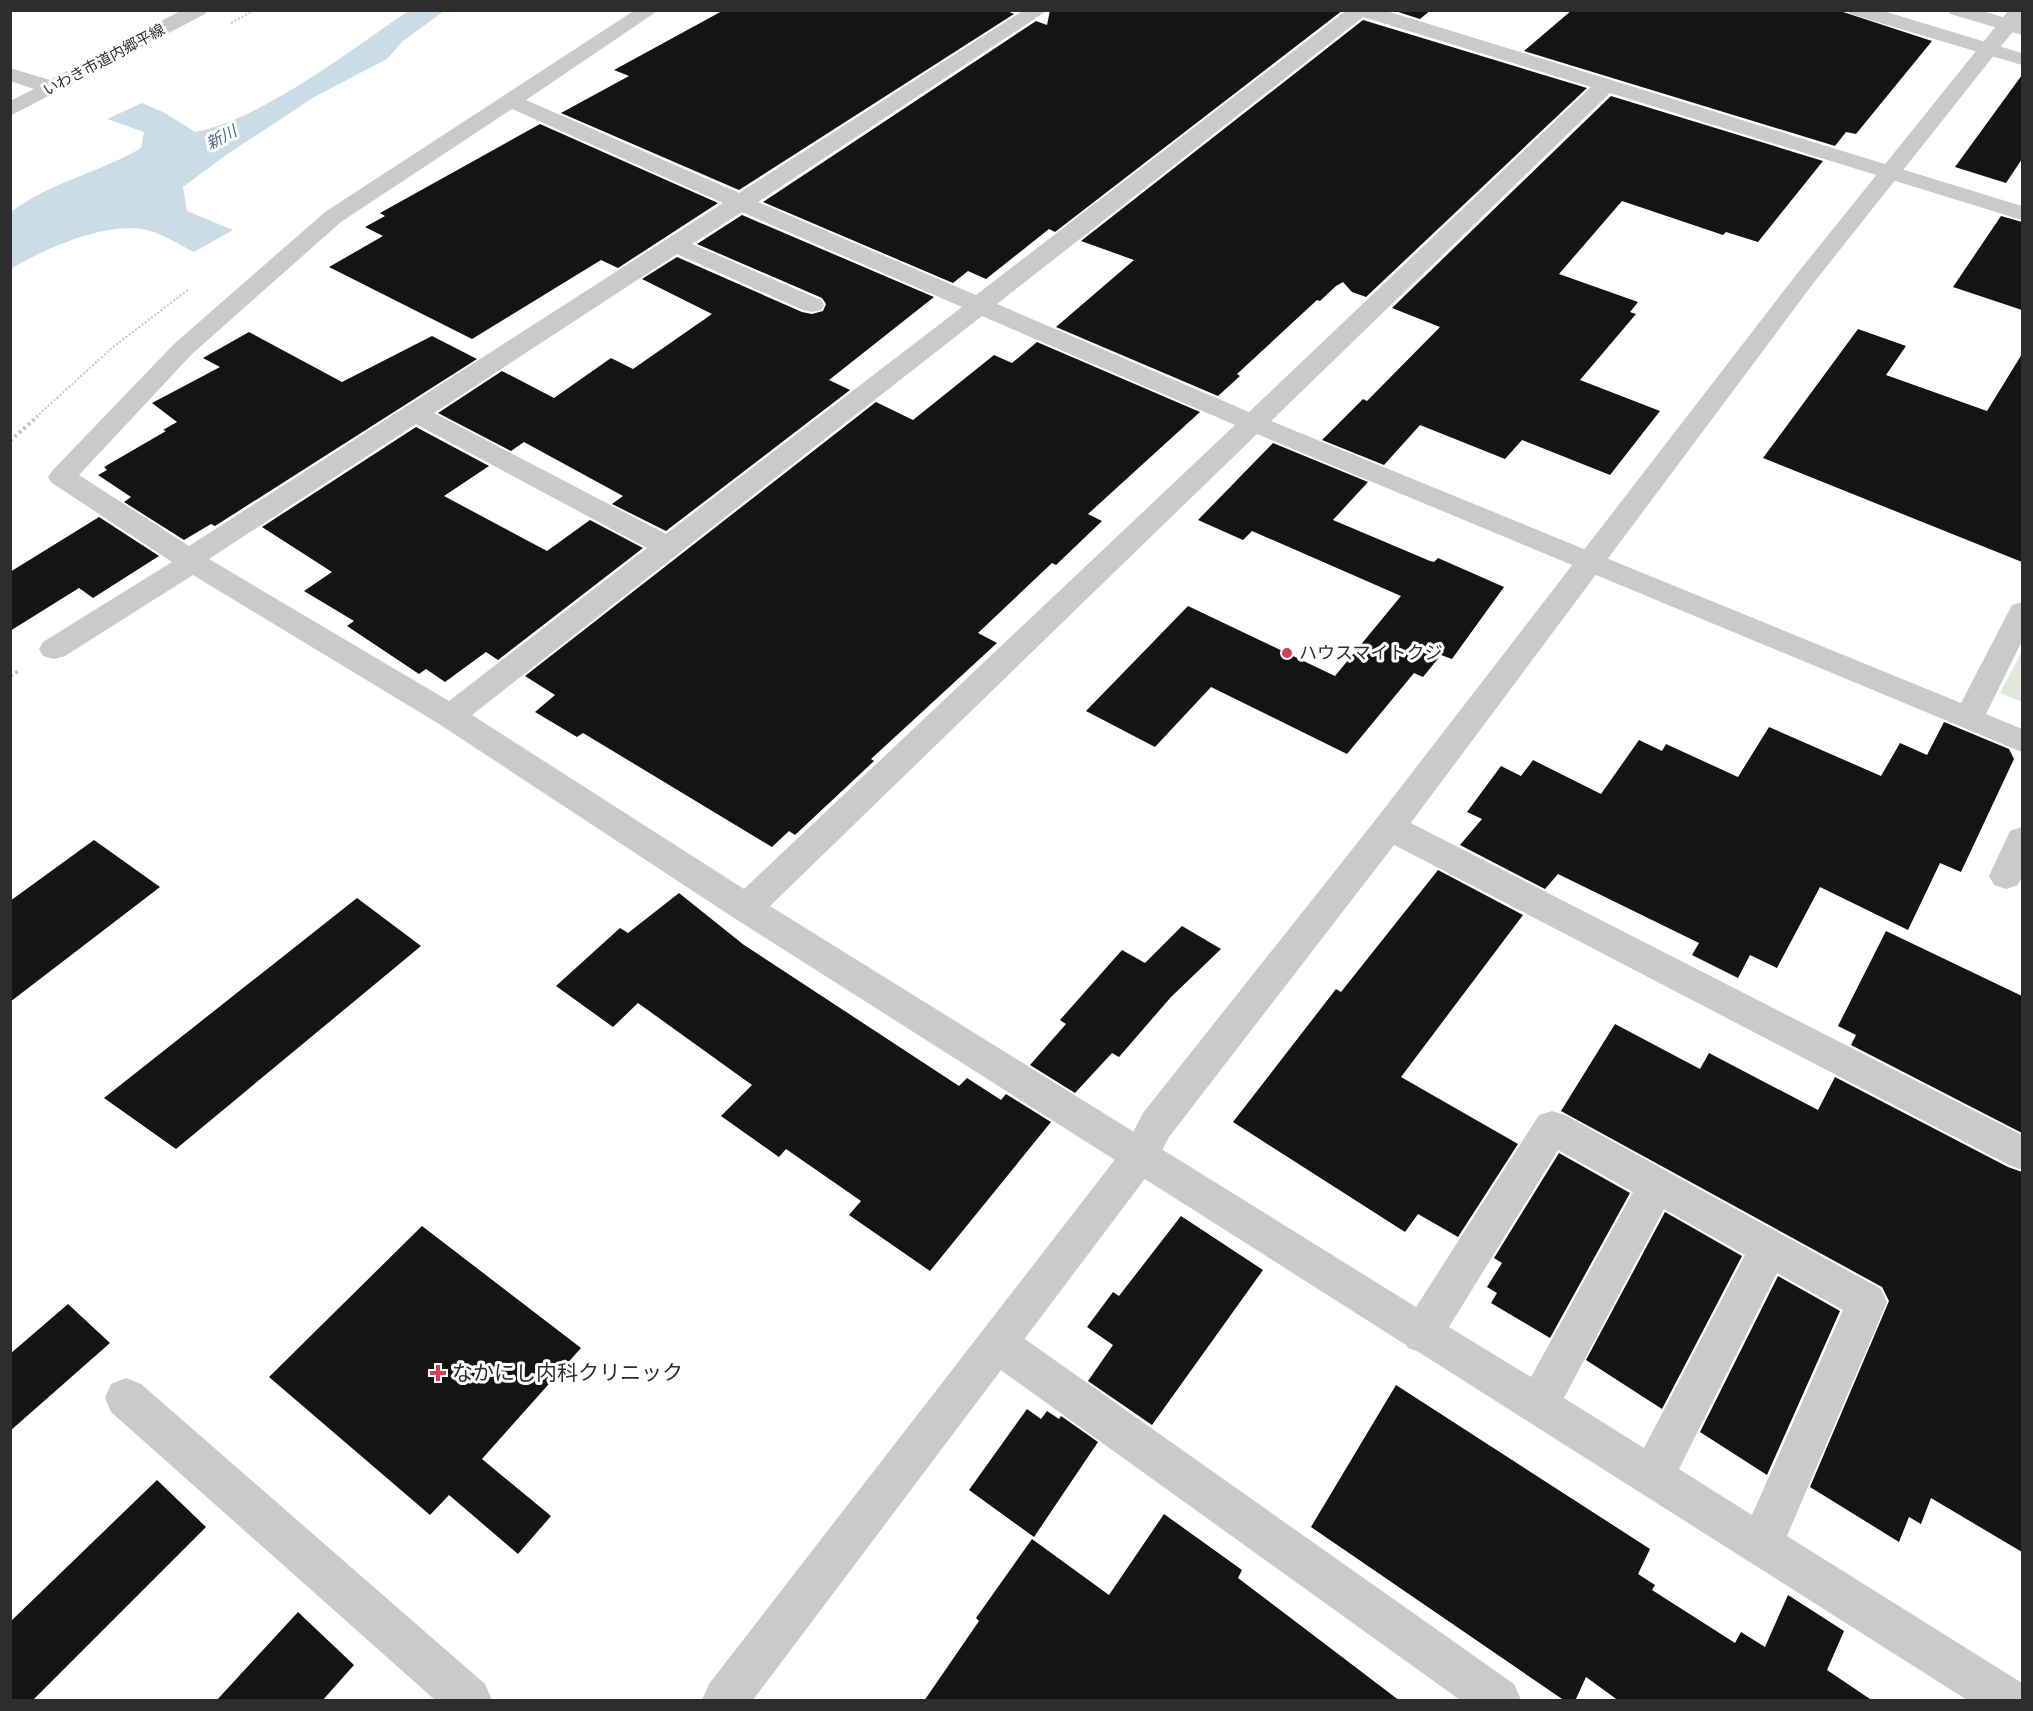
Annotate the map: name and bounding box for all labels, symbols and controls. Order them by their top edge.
street label: いわき市道内郷平線 [40,20,168,100]
water label: 新川 [203,121,242,153]
place label: ハウスマイトクジ [1299,642,1442,664]
marker: ハウスマイトクジ [1280,646,1294,660]
place label: なかにし内科クリニック [452,1360,683,1385]
marker: なかにし内科クリニック [429,1364,447,1382]

